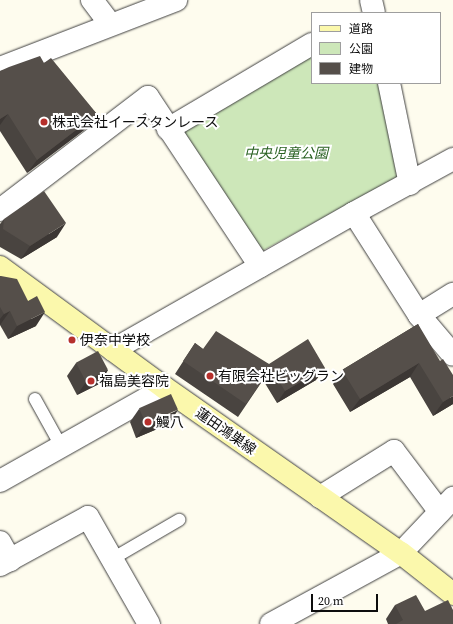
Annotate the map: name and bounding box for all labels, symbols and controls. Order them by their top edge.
legend [311,12,441,84]
text: 道路 [349,21,373,37]
text: 公園 [349,41,373,57]
text: 建物 [349,61,373,77]
place label: 株式会社イースタンレース [52,114,220,130]
marker: 株式会社イースタンレース [39,117,49,127]
park label: 中央児童公園 [244,145,328,161]
place label: 伊奈中学校 [80,332,150,348]
marker: 伊奈中学校 [67,335,77,345]
place label: 有限会社ビッグラン [218,368,344,384]
marker: 有限会社ビッグラン [205,371,215,381]
place label: 福島美容院 [99,373,169,389]
marker: 福島美容院 [86,376,96,386]
street label: 蓮田鴻巣線 [193,404,259,458]
place label: 鰻八 [156,414,184,430]
marker: 鰻八 [143,417,153,427]
scale bar [313,586,380,612]
text: 20 m [318,593,344,609]

